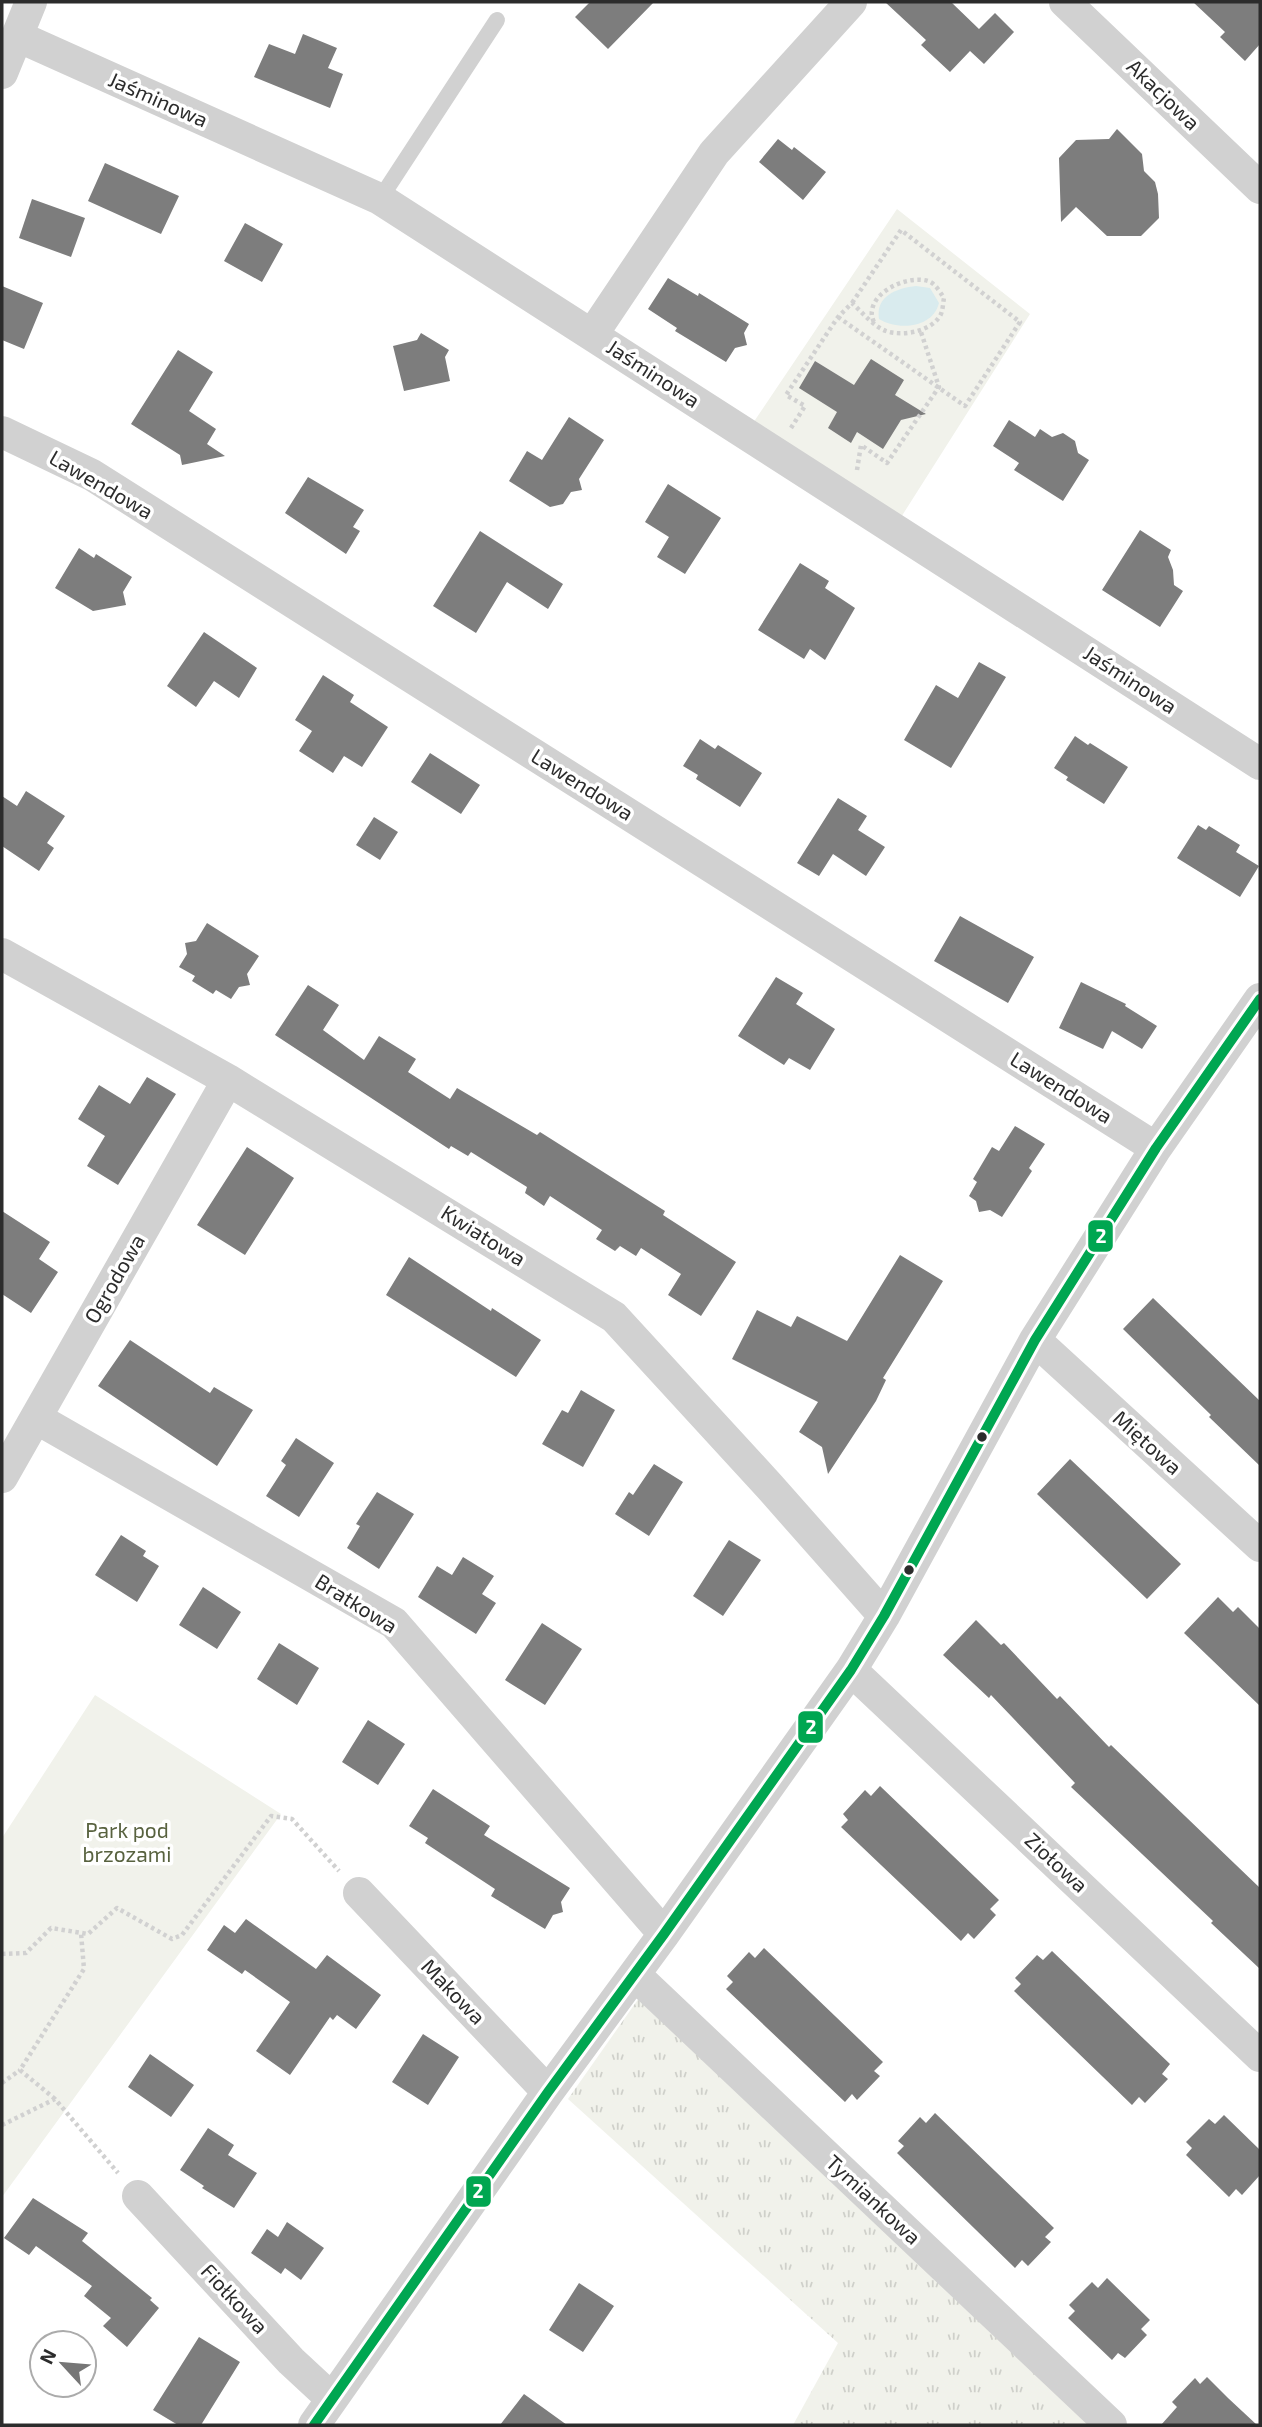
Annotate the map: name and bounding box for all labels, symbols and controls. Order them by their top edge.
street label: Akacjowa [1122,53,1206,135]
street label: Jaśminowa [105,66,212,132]
street label: Jaśminowa [603,333,705,412]
street label: Lawendowa [45,444,158,523]
street label: Jaśminowa [1080,639,1182,718]
street label: Lawendowa [527,742,638,825]
street label: Lawendowa [1006,1045,1117,1128]
street label: Kwiatowa [437,1199,531,1270]
line badge: 2 [1087,1219,1114,1253]
text: 2 [1095,1224,1107,1247]
street label: Ogrodowa [78,1229,149,1327]
street label: Miętowa [1109,1405,1187,1479]
unlabelled marker [975,1430,989,1444]
unlabelled marker [902,1563,916,1577]
street label: Bratkowa [311,1568,402,1638]
line badge: 2 [797,1710,824,1744]
text: 2 [805,1715,817,1738]
park label: Park pod brzozami [83,1817,171,1866]
street label: Ziołowa [1021,1827,1094,1897]
street label: Makowa [417,1953,491,2029]
street label: Tymiankowa [822,2149,926,2249]
line badge: 2 [465,2175,492,2208]
text: 2 [472,2179,484,2202]
street label: Fiołkowa [197,2258,274,2338]
north arrow [28,2329,98,2399]
text: N [34,2345,61,2368]

